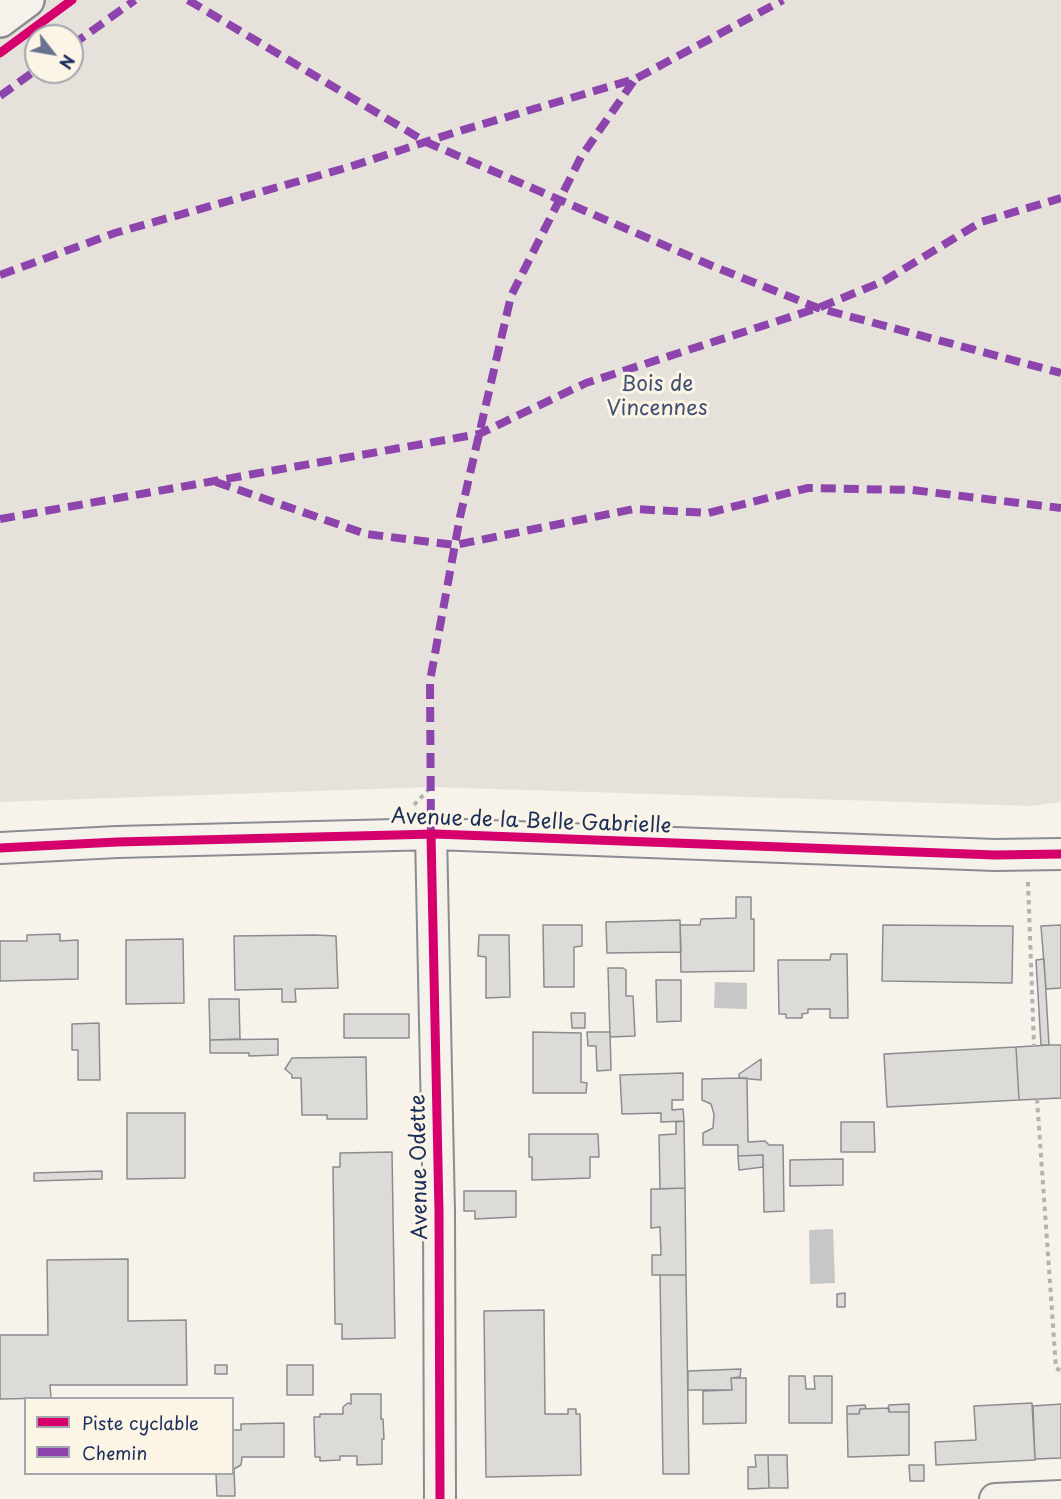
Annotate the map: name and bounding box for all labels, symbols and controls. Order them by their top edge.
north arrow [24,24,84,84]
text: N [54,51,81,74]
park label: Bois de Vincennes [607,372,707,422]
street label: Avenue de la Belle Gabrielle [391,805,671,839]
street label: Avenue Odette [406,1094,434,1240]
legend [24,1397,234,1475]
text: Piste cyclable [82,1409,199,1436]
text: Chemin [82,1439,147,1466]

